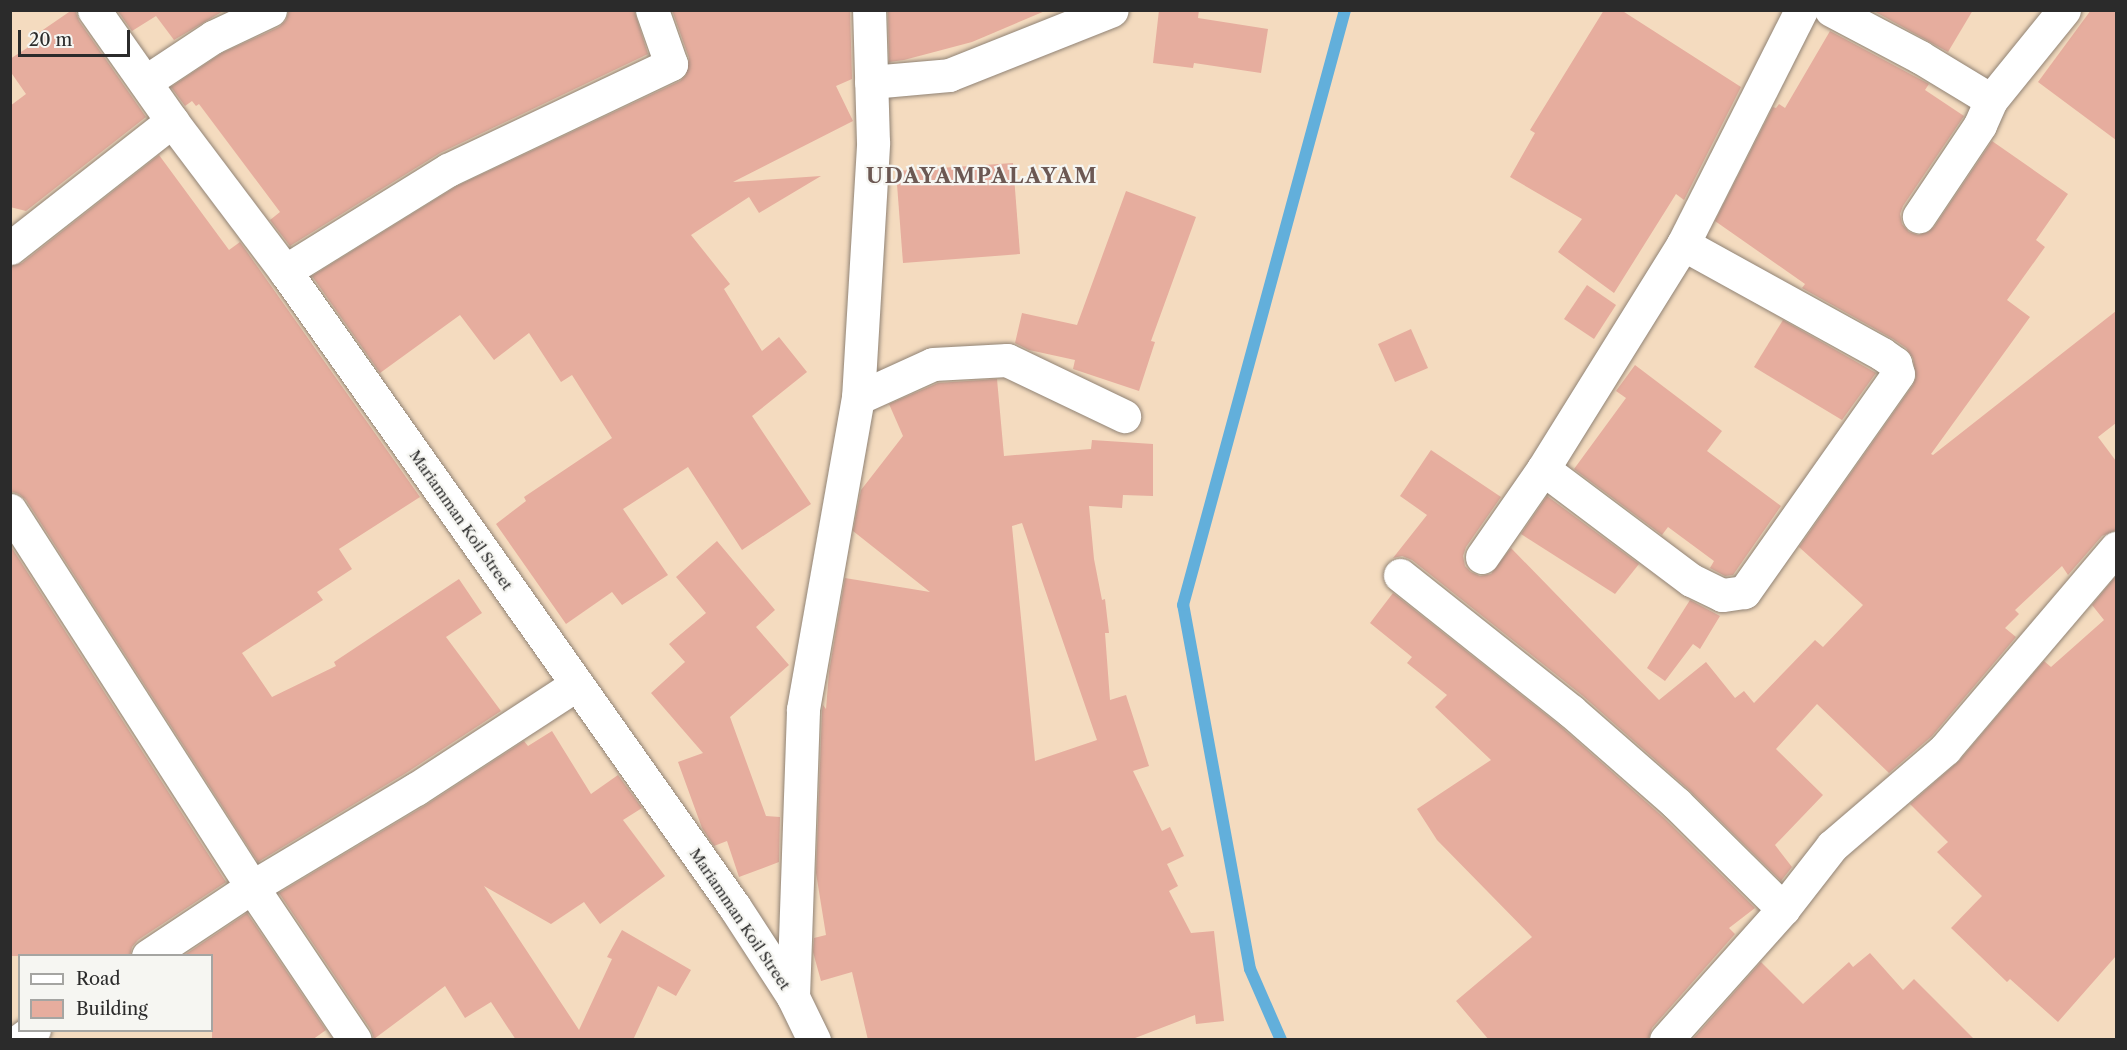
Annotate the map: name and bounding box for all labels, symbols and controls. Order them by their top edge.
scale bar [21,18,134,56]
text: 20 m [29,29,72,51]
district label: UDAYAMPALAYAM [866,163,1098,189]
street label: Mariamman Koil Street [406,447,516,593]
street label: Mariamman Koil Street [686,845,794,993]
legend [18,954,213,1032]
text: Road [76,968,121,990]
text: Building [76,998,148,1020]

